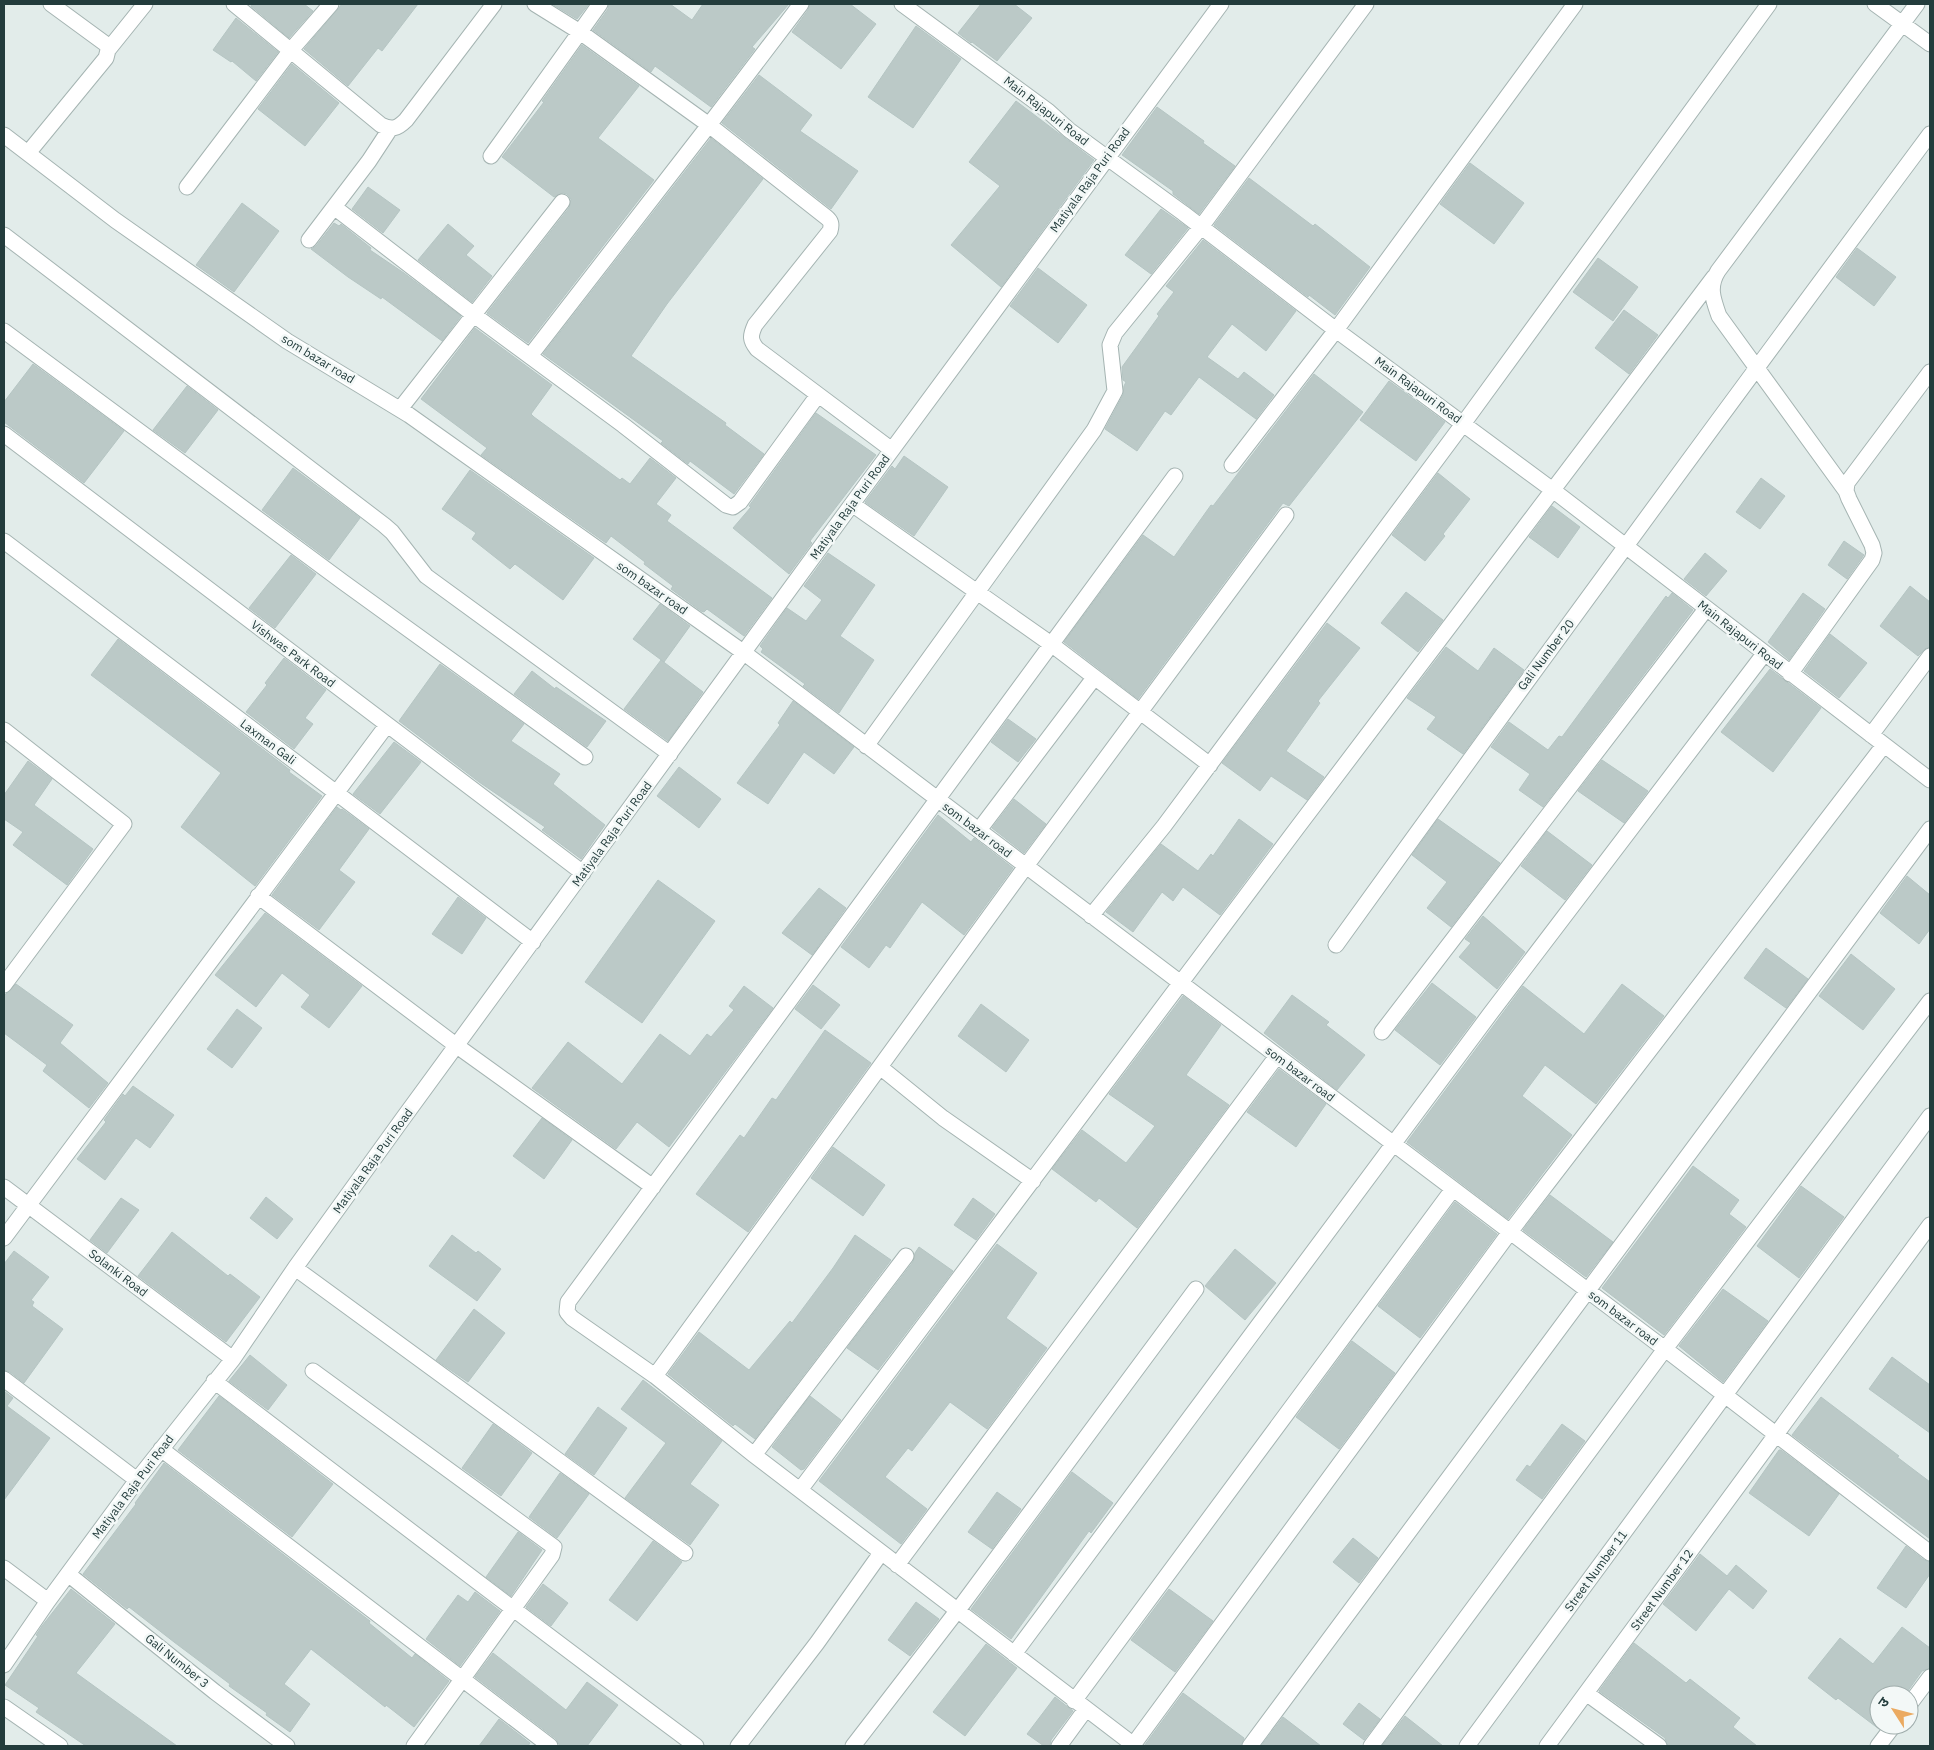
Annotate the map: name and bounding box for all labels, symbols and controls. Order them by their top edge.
street label: Main Rajapuri Road [1001,73,1092,148]
street label: Matiyala Raja Puri Road [1046,124,1133,235]
street label: som bazar road [279,331,358,386]
street label: Main Rajapuri Road [1372,353,1465,426]
street label: Matiyala Raja Puri Road [806,451,893,562]
street label: som bazar road [614,558,691,618]
street label: Main Rajapuri Road [1695,597,1786,672]
street label: Gali Number 20 [1514,616,1577,693]
street label: Vishwas Park Road [248,617,338,690]
street label: Laxman Gali [237,716,299,767]
street label: Matiyala Raja Puri Road [568,778,655,889]
street label: som bazar road [940,799,1015,861]
street label: som bazar road [1263,1043,1338,1105]
street label: Matiyala Raja Puri Road [329,1105,416,1216]
street label: Solanki Road [86,1246,151,1300]
street label: som bazar road [1586,1287,1661,1349]
street label: Matiyala Raja Puri Road [89,1432,177,1542]
street label: Street Number 11 [1561,1527,1630,1614]
street label: Street Number 12 [1627,1546,1696,1633]
street label: Gali Number 3 [142,1630,212,1691]
north arrow [1869,1685,1919,1735]
text: उ [1874,1693,1894,1711]

